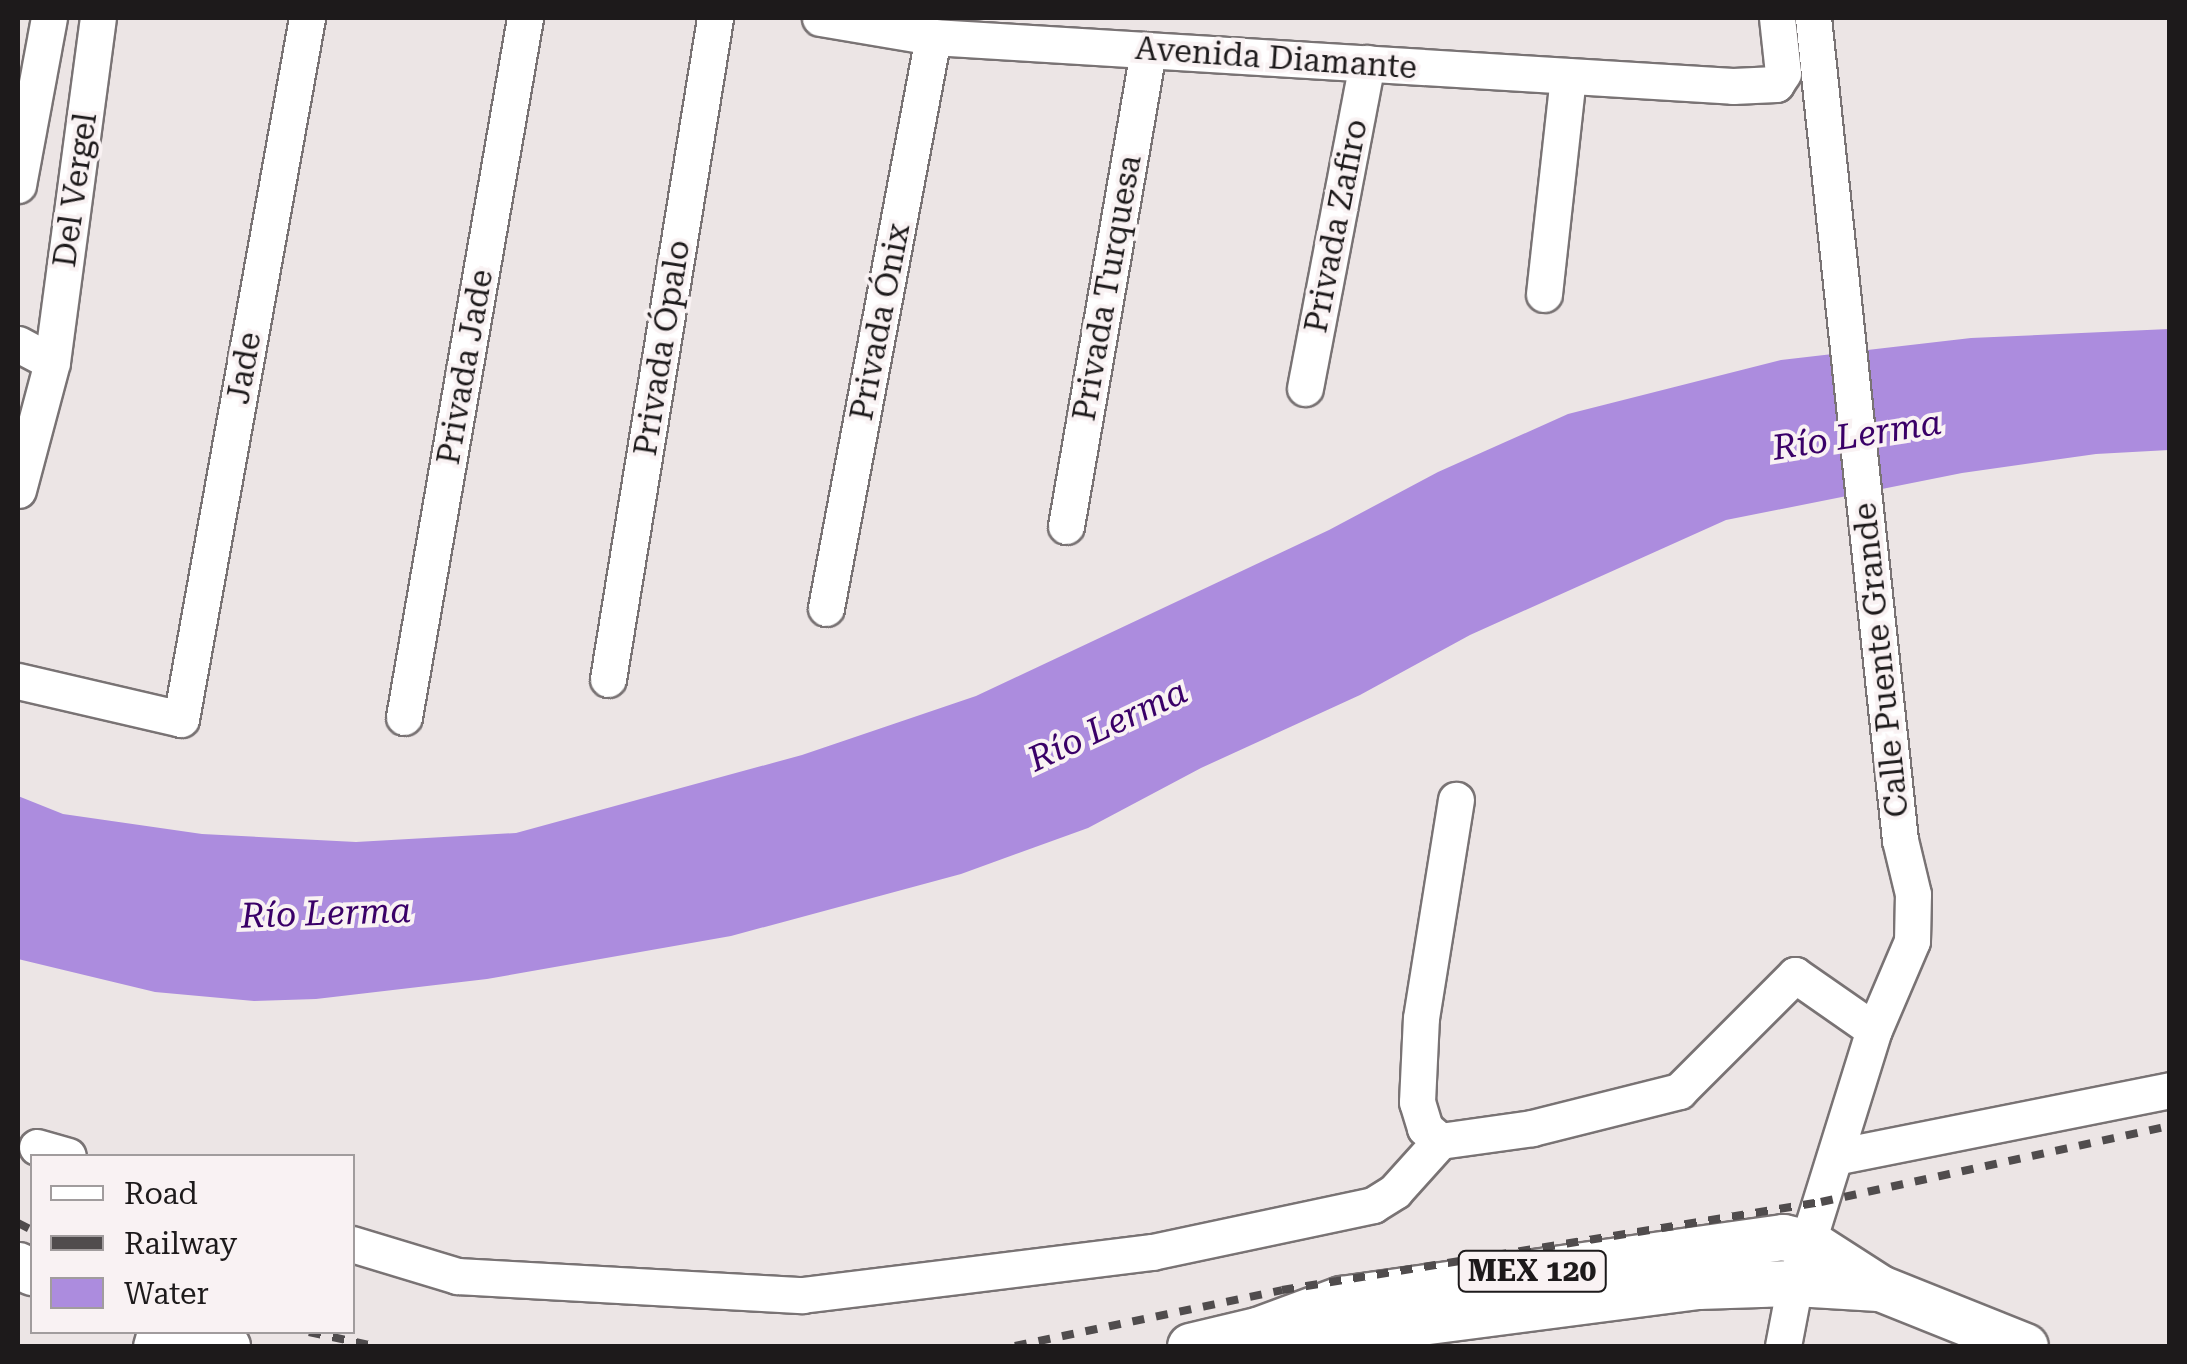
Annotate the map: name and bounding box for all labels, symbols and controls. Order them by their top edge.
street label: Avenida Diamante [1134,29,1418,87]
street label: Del Vergel [45,110,105,270]
street label: Privada Zafiro [1296,116,1376,336]
street label: Privada Turquesa [1065,152,1149,424]
street label: Privada Ónix [842,220,918,424]
street label: Privada Ópalo [626,237,698,459]
street label: Privada Jade [429,267,501,467]
street label: Jade [219,329,269,407]
water label: Río Lerma [1770,402,1944,470]
street label: Calle Puente Grande [1845,501,1917,819]
water label: Río Lerma [1022,671,1194,781]
water label: Río Lerma [240,890,412,938]
legend [30,1154,355,1334]
text: Road [124,1176,198,1211]
text: Railway [124,1226,237,1261]
road number: MEX 120 [1457,1246,1607,1296]
text: Water [124,1276,209,1311]

